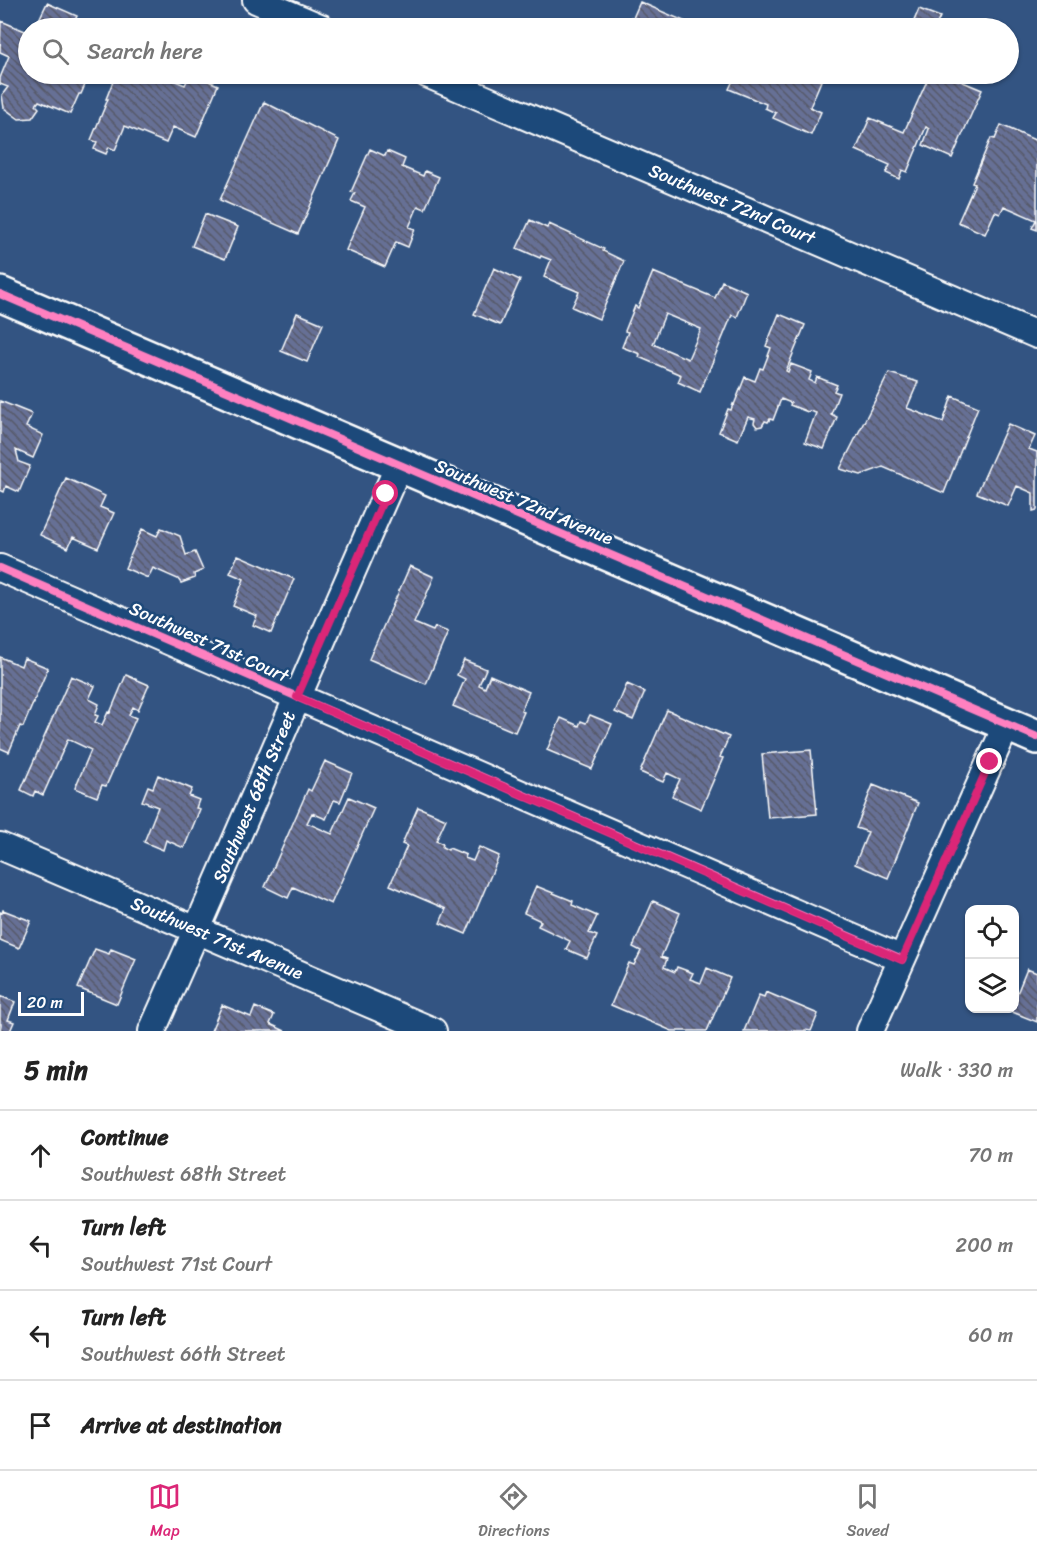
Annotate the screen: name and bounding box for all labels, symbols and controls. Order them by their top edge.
search box [18,18,1019,84]
text: Search here [87,32,203,71]
icon: search [39,35,72,68]
street label: Southwest 72nd Court [644,154,821,254]
street label: Southwest 72nd Avenue [430,450,619,554]
route start [372,480,398,506]
street label: Southwest 71st Court [124,592,295,692]
street label: Southwest 68th Street [203,706,305,888]
route end [976,748,1002,774]
street label: Southwest 71st Avenue [126,887,309,989]
map controls [965,905,1019,1013]
button: locate [965,905,1019,959]
button: layers [965,959,1019,1013]
text: 20 m [27,988,63,1017]
scale bar [18,989,84,1016]
text: 5 min [24,1047,88,1093]
text: Walk · 330 m [900,1053,1013,1088]
text: Continue [81,1118,169,1157]
text: 70 m [968,1138,1013,1173]
icon: ahead [24,1139,57,1172]
text: Southwest 68th Street [81,1157,286,1192]
text: Turn left [81,1208,166,1247]
text: 200 m [956,1228,1013,1263]
icon: left [24,1229,57,1262]
text: Southwest 71st Court [81,1247,272,1282]
text: Turn left [81,1298,166,1337]
text: 60 m [968,1318,1013,1353]
icon: left [24,1319,57,1352]
text: Southwest 66th Street [81,1337,286,1372]
text: Arrive at destination [81,1406,282,1445]
icon: arrive [24,1409,57,1442]
tab: Map [148,1480,181,1545]
tab: Directions [478,1480,550,1545]
tab: Saved [846,1480,889,1545]

